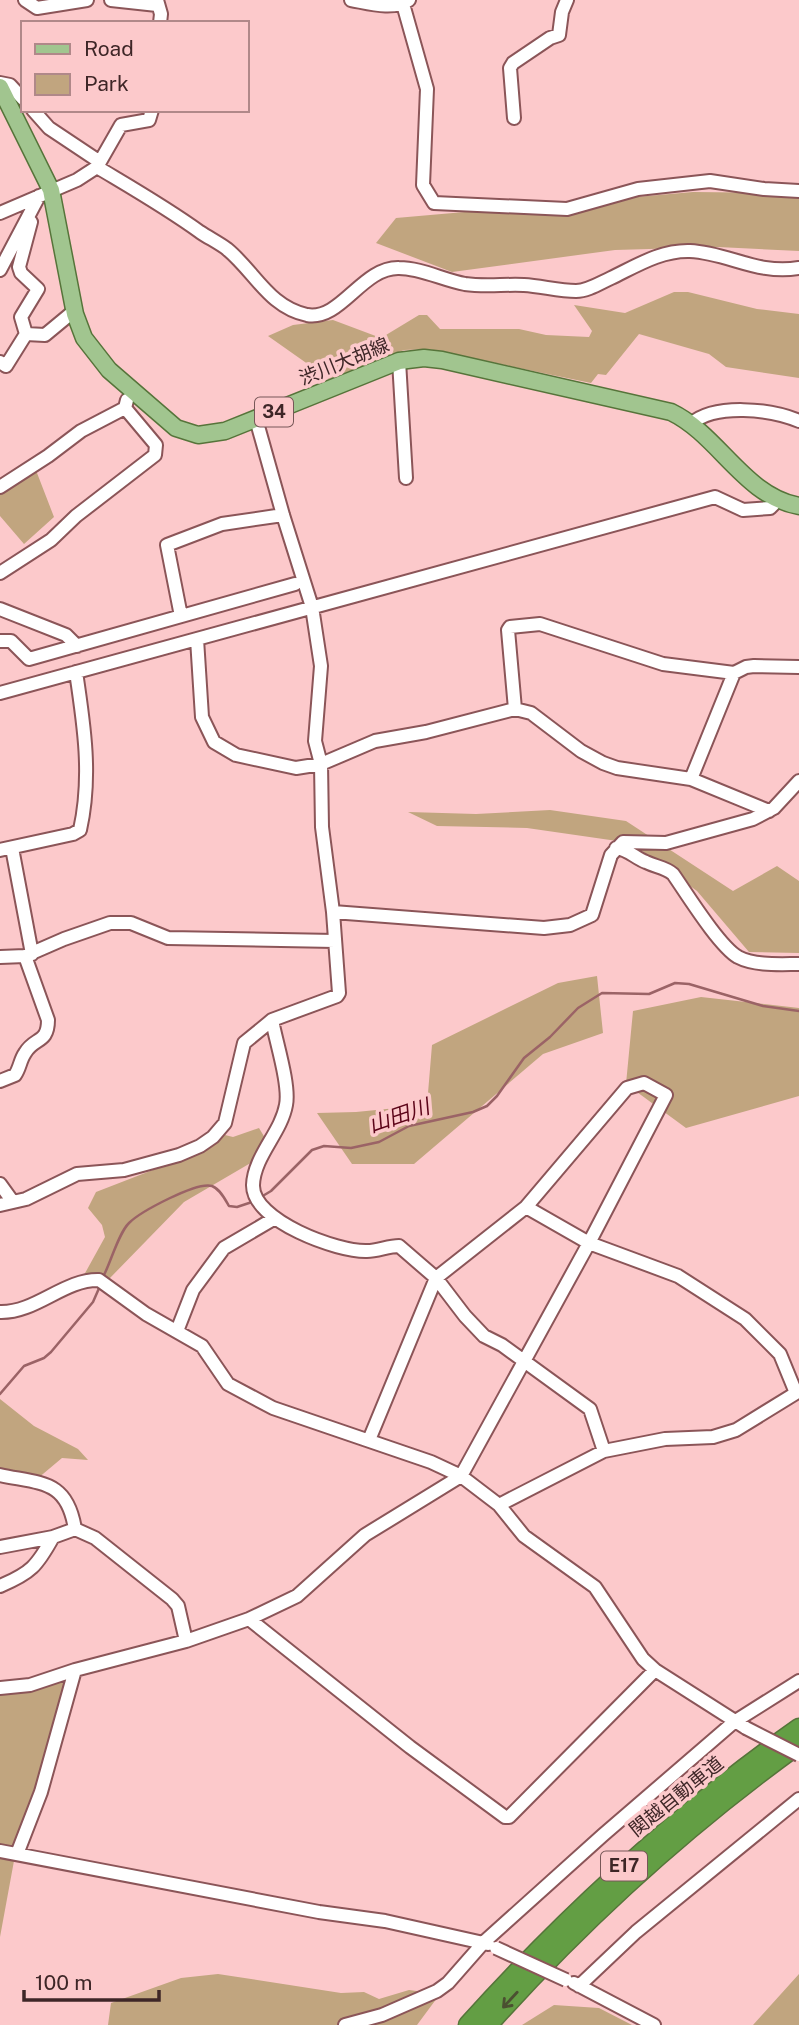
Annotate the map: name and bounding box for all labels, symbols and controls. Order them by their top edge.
legend [21,21,248,112]
text: Road [84,36,134,61]
text: Park [84,71,129,96]
street label: 渋川大胡線 [296,333,392,389]
road number: 34 [255,398,293,426]
water label: 山田川 [365,1093,435,1138]
street label: 関越自動車道 [625,1752,727,1840]
road number: E17 [601,1852,647,1880]
scale bar [24,1958,159,2002]
text: 100 m [35,1970,92,1995]
one-way arrow [502,1991,519,2008]

